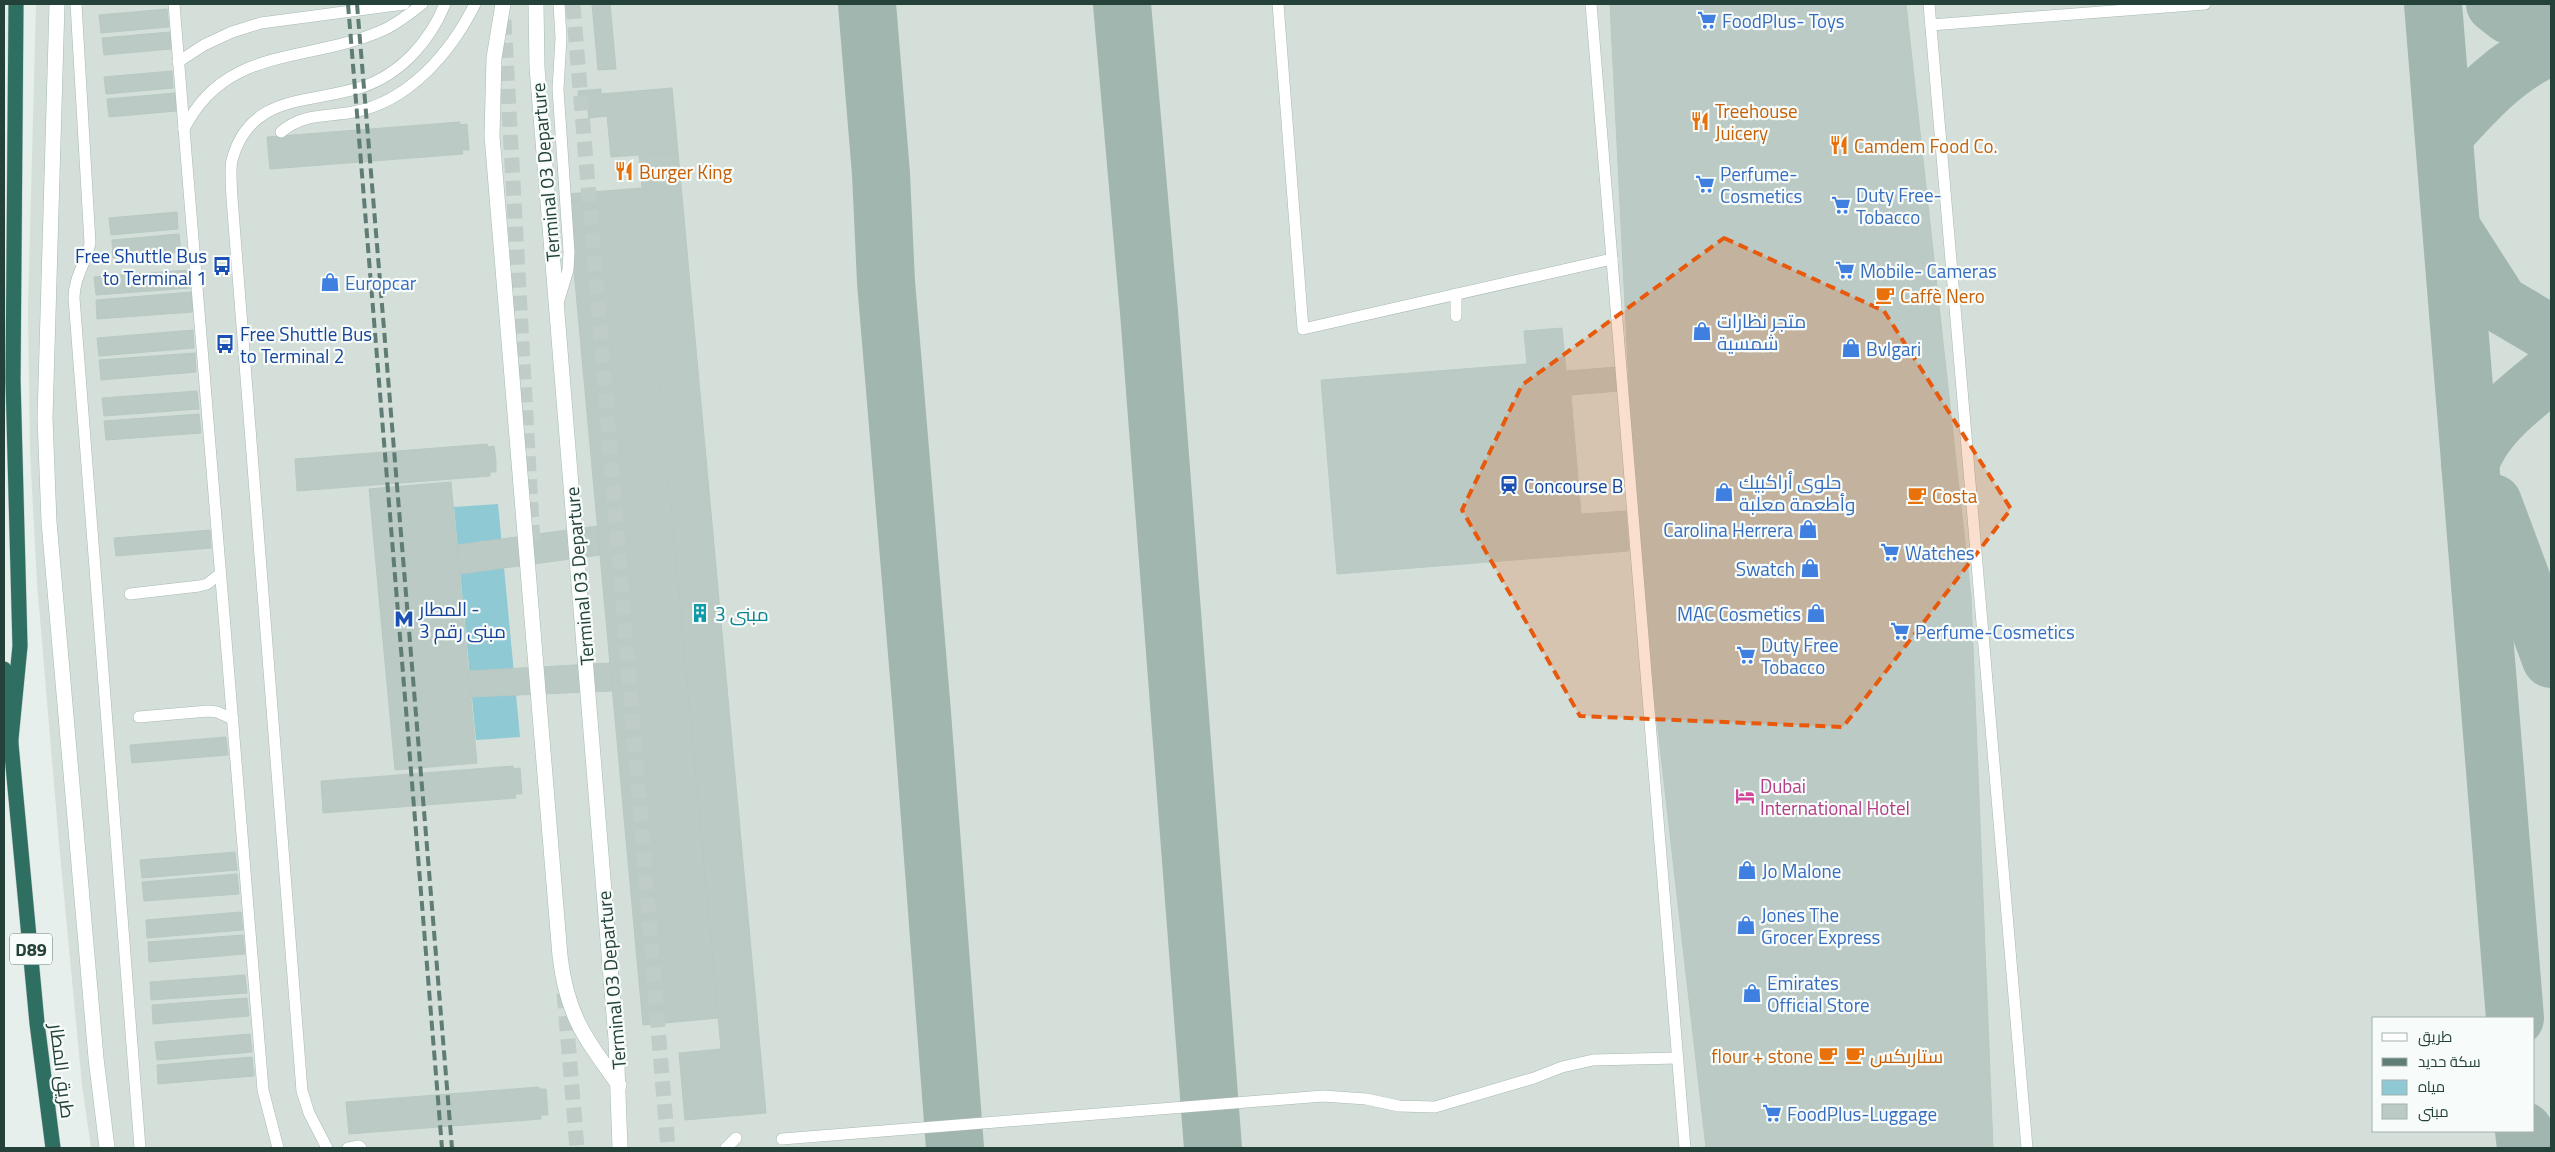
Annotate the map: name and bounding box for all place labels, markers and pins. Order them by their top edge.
place label: FoodPlus- Toys [1722,6,1845,35]
supermarket icon: FoodPlus- Toys [1696,9,1718,31]
place label: Treehouse Juicery [1715,96,1798,147]
restaurant icon: Treehouse Juicery [1689,110,1711,132]
place label: Camdem Food Co. [1854,131,1998,160]
restaurant icon: Camdem Food Co. [1828,134,1850,156]
place label: Burger King [639,157,733,186]
place label: Perfume- Cosmetics [1720,159,1803,210]
restaurant icon: Burger King [613,160,635,182]
supermarket icon: Perfume- Cosmetics [1694,173,1716,195]
place label: Duty Free- Tobacco [1856,180,1942,231]
supermarket icon: Duty Free- Tobacco [1830,194,1852,216]
place label: Free Shuttle Bus to Terminal 1 [75,241,207,292]
bus stop icon: Free Shuttle Bus to Terminal 1 [211,255,233,277]
place label: Mobile- Cameras [1860,256,1997,285]
supermarket icon: Mobile- Cameras [1834,259,1856,281]
place label: Europcar [345,268,417,297]
shop icon: Europcar [319,271,341,293]
place label: Caffè Nero [1900,281,1985,310]
cafe icon: Caffè Nero [1874,284,1896,306]
place label: متجر نظارات شمسية [1717,306,1806,357]
place label: Free Shuttle Bus to Terminal 2 [240,319,372,370]
shop icon: متجر نظارات شمسية [1691,320,1713,342]
bus stop icon: Free Shuttle Bus to Terminal 2 [214,333,236,355]
place label: Bvlgari [1866,334,1921,363]
shop icon: Bvlgari [1840,337,1862,359]
place label: حلوى أراكبيك وأطعمة معلبة [1739,467,1855,518]
place label: Concourse B [1524,471,1624,500]
station icon: Concourse B [1498,474,1520,496]
shop icon: حلوى أراكبيك وأطعمة معلبة [1713,481,1735,503]
place label: Costa [1932,481,1978,510]
cafe icon: Costa [1906,484,1928,506]
place label: Carolina Herrera [1663,515,1793,544]
shop icon: Carolina Herrera [1797,518,1819,540]
place label: Watches [1905,538,1975,567]
supermarket icon: Watches [1879,541,1901,563]
place label: Swatch [1736,554,1795,583]
shop icon: Swatch [1799,557,1821,579]
place label: المطار - مبنى رقم 3 [418,594,506,645]
place label: مبنى 3 [715,599,769,628]
place label: MAC Cosmetics [1677,599,1801,628]
building icon: مبنى 3 [689,602,711,624]
shop icon: MAC Cosmetics [1805,602,1827,624]
metro station icon: المطار - مبنى رقم 3 [393,608,415,630]
place label: Perfume-Cosmetics [1915,617,2075,646]
supermarket icon: Perfume-Cosmetics [1889,620,1911,642]
place label: Duty Free Tobacco [1761,630,1839,681]
supermarket icon: Duty Free Tobacco [1735,644,1757,666]
place label: Dubai International Hotel [1760,771,1910,822]
hotel icon: Dubai International Hotel [1734,785,1756,807]
place label: Jo Malone [1762,856,1841,885]
shop icon: Jo Malone [1736,859,1758,881]
place label: Jones The Grocer Express [1761,900,1881,951]
shop icon: Jones The Grocer Express [1735,914,1757,936]
place label: Emirates Official Store [1767,968,1870,1019]
shop icon: Emirates Official Store [1741,982,1763,1004]
place label: flour + stone [1711,1041,1813,1070]
place label: ستاربكس [1870,1041,1943,1070]
cafe icon: flour + stone [1817,1044,1839,1066]
cafe icon: ستاربكس [1844,1044,1866,1066]
place label: FoodPlus-Luggage [1787,1099,1937,1128]
supermarket icon: FoodPlus-Luggage [1761,1102,1783,1124]

